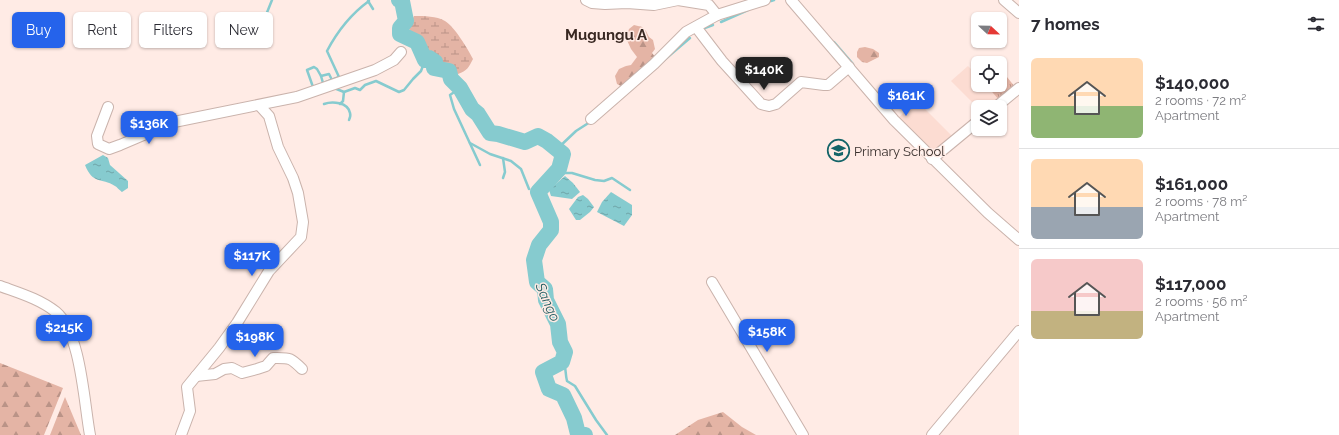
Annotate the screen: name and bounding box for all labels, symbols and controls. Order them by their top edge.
chip: Buy [12,12,65,48]
chip: Rent [73,12,131,48]
chip: Filters [139,12,207,48]
chip: New [215,12,273,48]
north arrow [971,12,1007,48]
map controls [971,12,1007,136]
icon: filters [1305,13,1327,35]
text: 7 homes [1031,14,1100,34]
district label: Mugungu A [565,26,648,44]
button: locate [971,56,1007,92]
pin: $140K [736,57,792,91]
text: $140K [745,62,783,77]
text: $140,000 [1155,73,1230,93]
icon: home [1063,74,1111,122]
pin: $161K [878,83,934,117]
text: $161K [887,88,925,103]
text: 2 rooms · 72 m² [1155,93,1246,108]
button: layers [971,100,1007,136]
text: Apartment [1155,108,1219,123]
pin: $136K [121,111,177,145]
text: $136K [130,116,168,131]
school or university icon: Primary School [825,138,851,164]
place label: Primary School [854,144,945,159]
text: $161,000 [1155,174,1228,194]
icon: home [1063,175,1111,223]
text: 2 rooms · 78 m² [1155,194,1247,209]
text: Apartment [1155,209,1219,224]
pin: $117K [224,243,280,277]
text: $117K [233,248,271,263]
text: $117,000 [1155,274,1226,294]
icon: home [1063,275,1111,323]
water label: Sango [532,279,564,324]
text: 2 rooms · 56 m² [1155,294,1247,309]
text: Apartment [1155,309,1219,324]
pin: $215K [36,315,92,349]
pin: $158K [739,319,795,353]
text: $215K [45,320,83,335]
pin: $198K [227,324,283,358]
text: $158K [748,324,786,339]
text: $198K [236,329,274,344]

